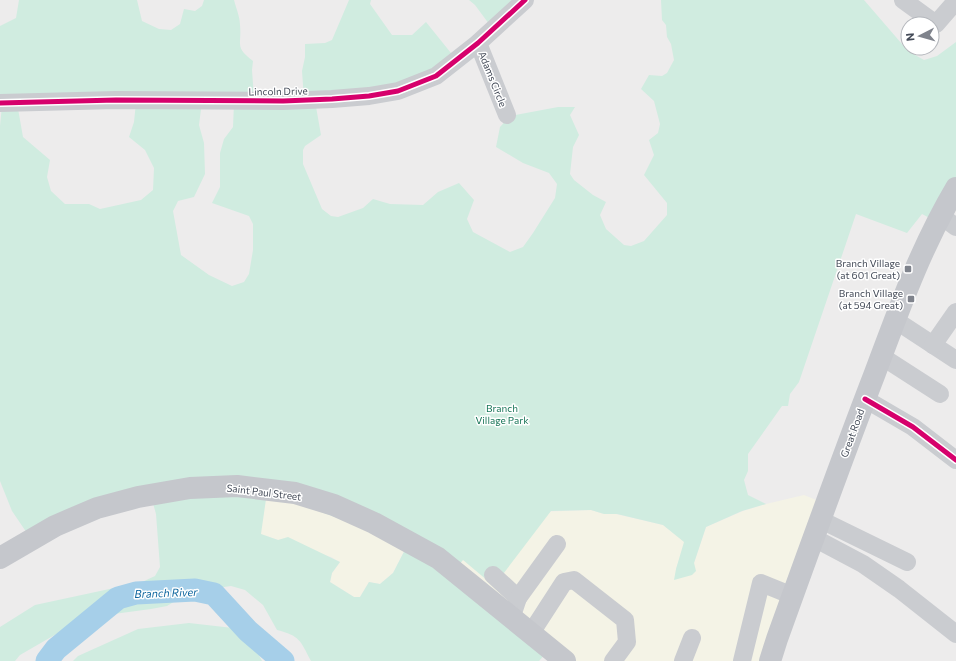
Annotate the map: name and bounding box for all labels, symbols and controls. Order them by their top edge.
north arrow [900,16,940,56]
text: N [903,32,916,42]
street label: Adams Circle [476,49,510,109]
street label: Lincoln Drive [248,84,308,98]
place label: Branch Village (at 601 Great) [836,257,900,281]
marker: Branch Village (at 601 Great) [903,264,913,274]
place label: Branch Village (at 594 Great) [839,287,903,311]
marker: Branch Village (at 594 Great) [906,294,916,304]
park label: Branch Village Park [475,402,529,426]
street label: Great Road [838,407,866,459]
street label: Saint Paul Street [226,481,302,503]
water label: Branch River [134,585,198,600]

